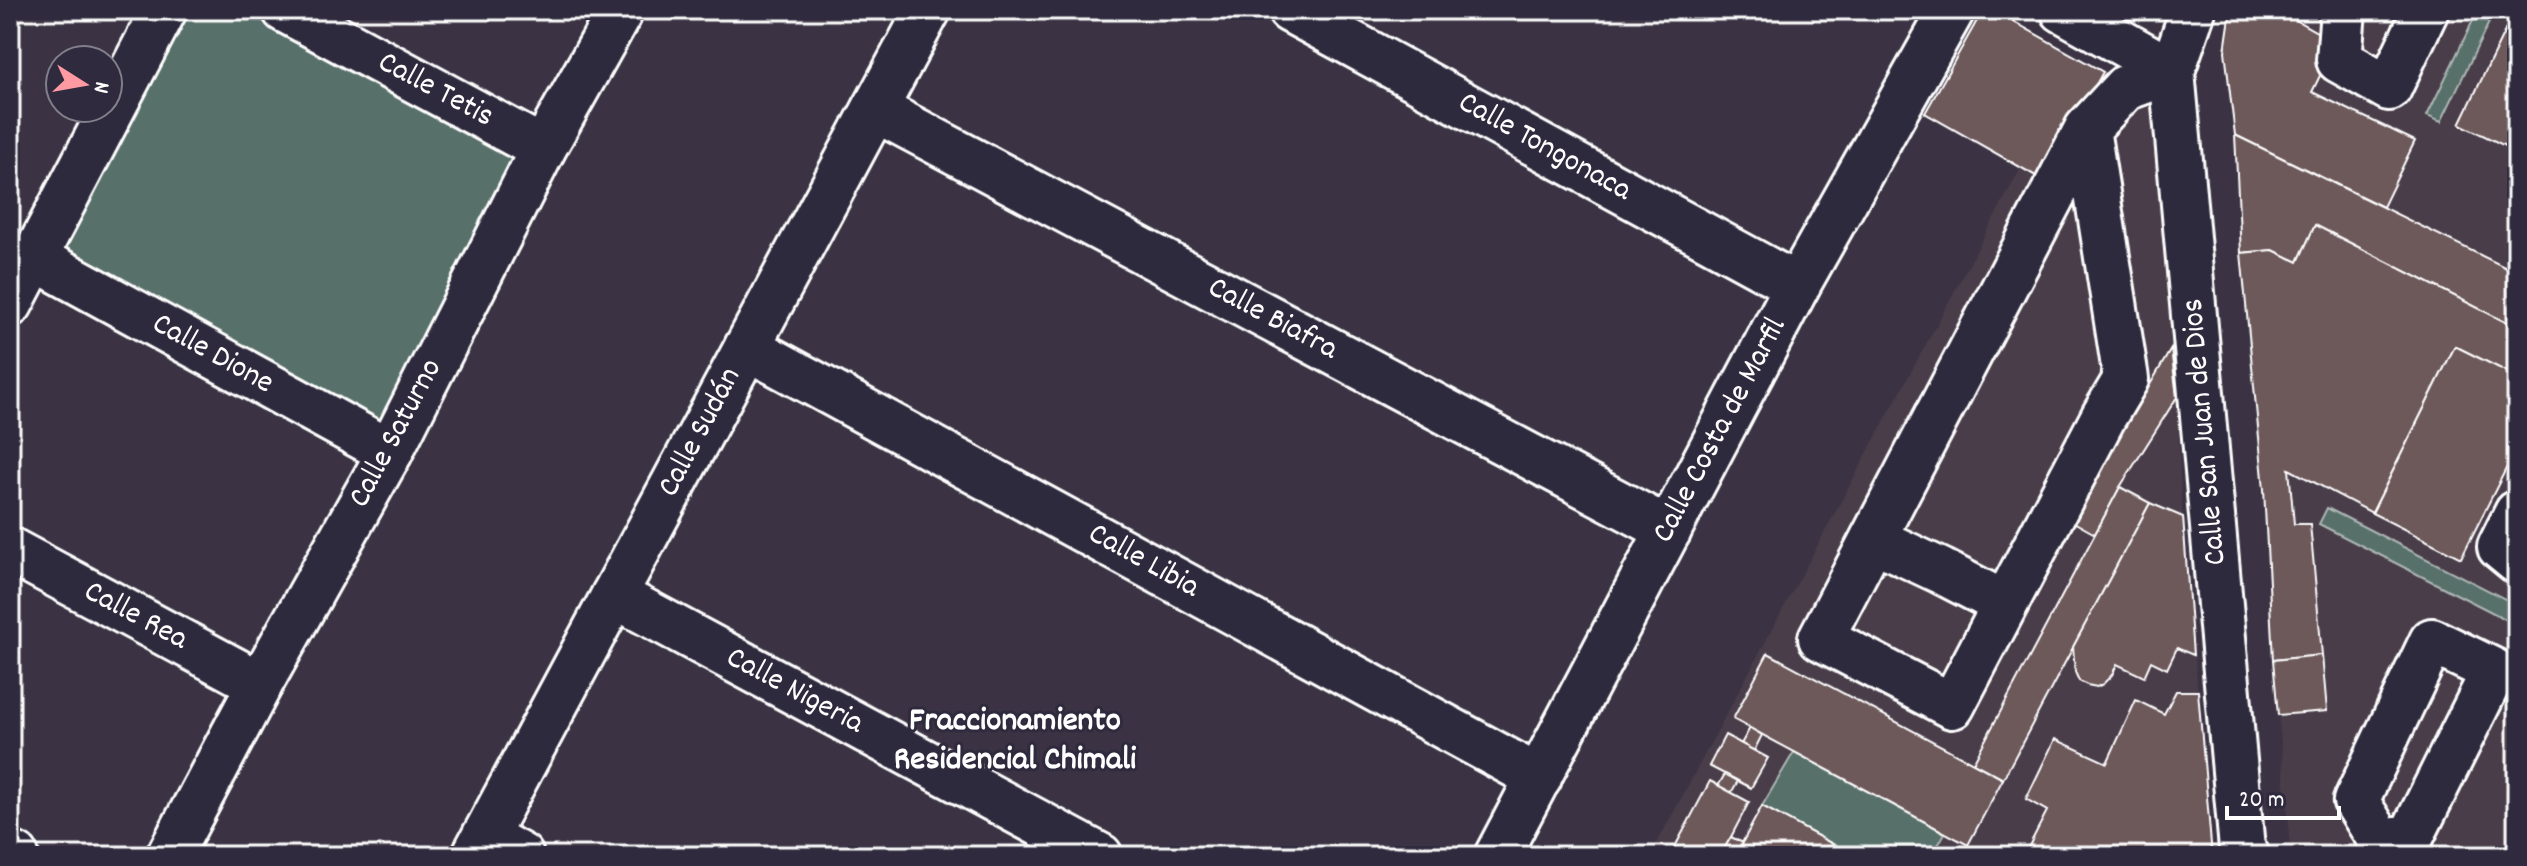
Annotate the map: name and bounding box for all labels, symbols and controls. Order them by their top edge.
street label: Calle Tetis [369,41,501,141]
north arrow [44,44,124,124]
text: N [84,79,116,96]
street label: Calle Tongonaca [1449,81,1640,215]
street label: Calle Biafra [1199,266,1346,374]
street label: Calle San Juan de Dios [2171,297,2241,567]
street label: Calle Dione [143,303,281,407]
street label: Calle Costa de Marfil [1642,310,1800,552]
street label: Calle Saturno [338,351,456,517]
street label: Calle Sudán [648,360,754,506]
street label: Calle Libia [1079,513,1208,612]
street label: Calle Rea [75,570,196,664]
street label: Calle Nigeria [717,636,872,748]
district label: Fraccionamiento Residencial Chimali [894,698,1137,786]
scale bar [2227,770,2339,820]
text: 20 m [2239,784,2285,818]

